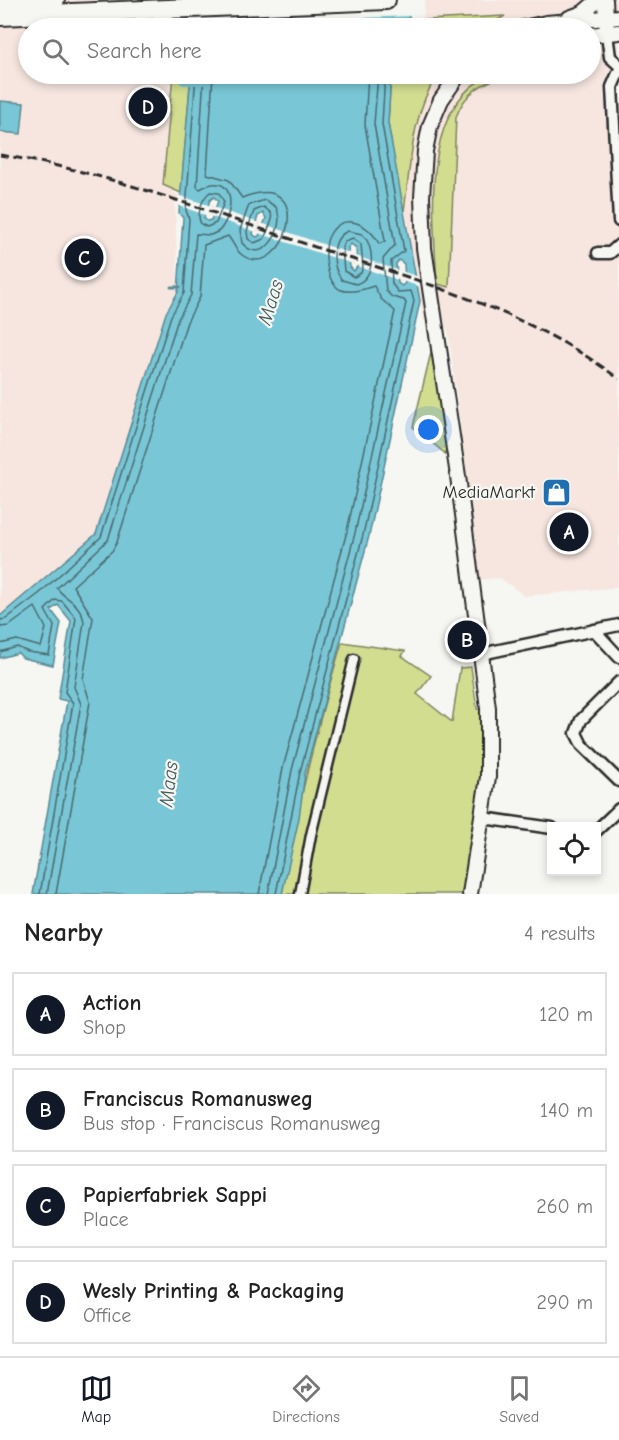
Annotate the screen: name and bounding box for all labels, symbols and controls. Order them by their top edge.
search box [18,18,601,84]
icon: search [39,35,72,68]
text: Search here [87,38,202,64]
pin: D [128,84,168,130]
pin: C [64,236,104,280]
water label: Maas [253,276,288,328]
your location [414,415,443,444]
shop icon: MediaMarkt [540,476,572,508]
place label: MediaMarkt [443,482,536,503]
pin: A [550,510,588,554]
pin: B [448,618,486,662]
water label: Maas [154,759,183,809]
map controls [547,822,601,876]
button: locate [547,822,601,876]
text: Nearby [24,918,103,948]
text: 4 results [524,922,595,945]
text: Action [83,990,141,1016]
text: A [40,1003,51,1026]
text: 120 m [539,1003,593,1026]
text: Shop [83,1016,126,1039]
text: Franciscus Romanusweg [83,1086,313,1112]
text: B [39,1099,52,1122]
text: 140 m [540,1099,593,1122]
text: Bus stop · Franciscus Romanusweg [83,1112,381,1135]
text: Papierfabriek Sappi [83,1182,267,1208]
text: C [39,1195,52,1218]
text: 260 m [536,1195,593,1218]
text: Place [83,1208,129,1231]
text: Wesly Printing & Packaging [83,1278,345,1304]
text: D [39,1291,52,1314]
text: 290 m [537,1291,593,1314]
text: Office [83,1304,131,1327]
tab: Map [80,1372,113,1426]
tab: Directions [272,1372,340,1426]
tab: Saved [499,1372,539,1426]

